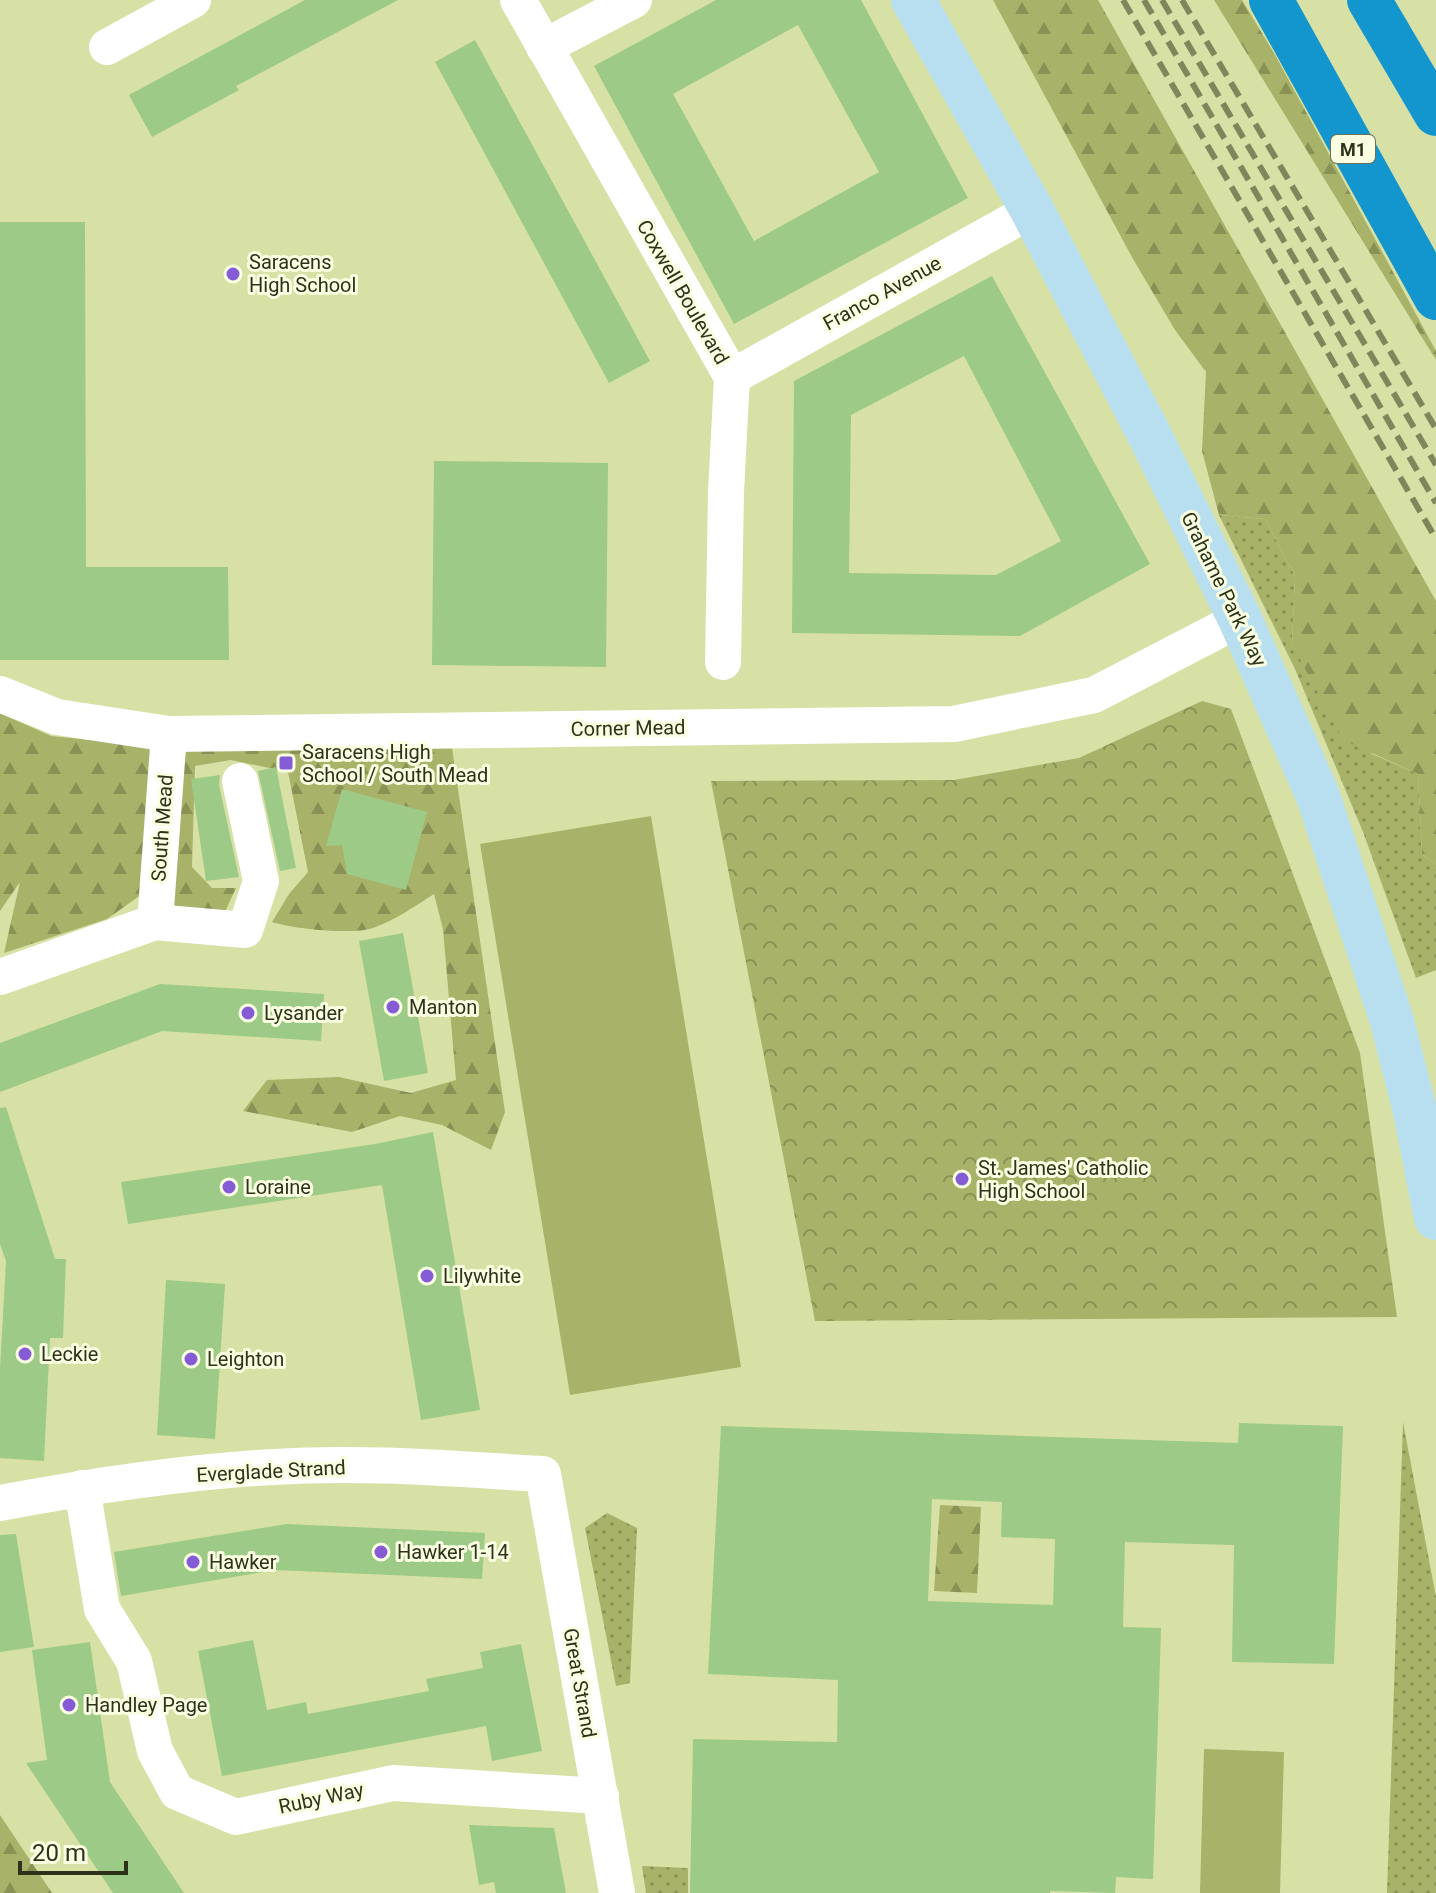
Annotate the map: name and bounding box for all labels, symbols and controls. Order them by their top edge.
road number: M1 [1331,135,1375,163]
street label: Coxwell Boulevard [632,215,734,369]
place label: Saracens High School [249,250,356,297]
street label: Franco Avenue [819,251,945,335]
marker: Saracens High School [224,265,242,283]
street label: Grahame Park Way [1176,508,1272,671]
street label: Corner Mead [570,715,686,741]
place label: Saracens High School / South Mead [302,740,488,787]
marker: Saracens High School / South Mead [277,754,295,772]
street label: South Mead [146,774,178,882]
place label: Manton [409,995,477,1019]
marker: Manton [384,998,402,1016]
place label: Lysander [264,1001,344,1025]
marker: Lysander [239,1004,257,1022]
place label: St. James' Catholic High School [978,1156,1149,1203]
marker: St. James' Catholic High School [953,1170,971,1188]
place label: Loraine [245,1175,311,1199]
marker: Loraine [220,1178,238,1196]
place label: Lilywhite [443,1264,521,1288]
marker: Lilywhite [418,1267,436,1285]
place label: Leckie [41,1342,98,1366]
marker: Leckie [16,1345,34,1363]
place label: Leighton [207,1347,284,1371]
marker: Leighton [182,1350,200,1368]
street label: Everglade Strand [196,1455,346,1487]
place label: Hawker 1-14 [397,1540,509,1564]
marker: Hawker 1-14 [372,1543,390,1561]
place label: Hawker [209,1550,277,1574]
marker: Hawker [184,1553,202,1571]
street label: Great Strand [559,1626,601,1740]
place label: Handley Page [85,1693,207,1717]
marker: Handley Page [60,1696,78,1714]
street label: Ruby Way [276,1777,366,1819]
scale bar [20,1825,126,1875]
text: 20 m [32,1839,86,1867]

